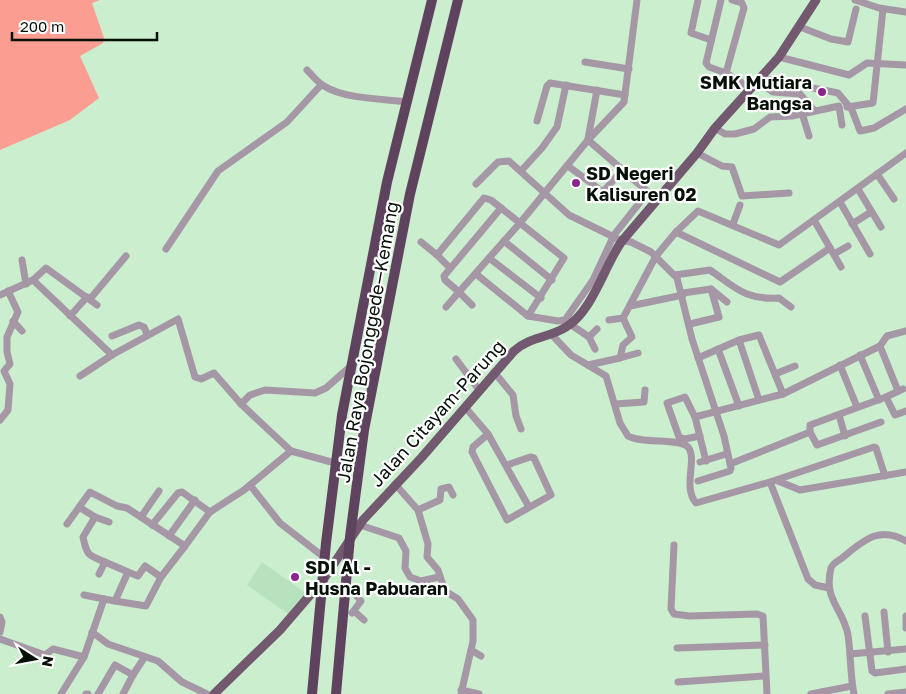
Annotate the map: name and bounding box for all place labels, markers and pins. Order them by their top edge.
place label: SMK Mutiara Bangsa [700,71,812,114]
marker: SMK Mutiara Bangsa [816,86,828,98]
place label: SD Negeri Kalisuren 02 [586,162,697,205]
marker: SD Negeri Kalisuren 02 [570,177,582,189]
place label: SDI Al - Husna Pabuaran [305,556,448,599]
marker: SDI Al - Husna Pabuaran [289,571,301,583]

